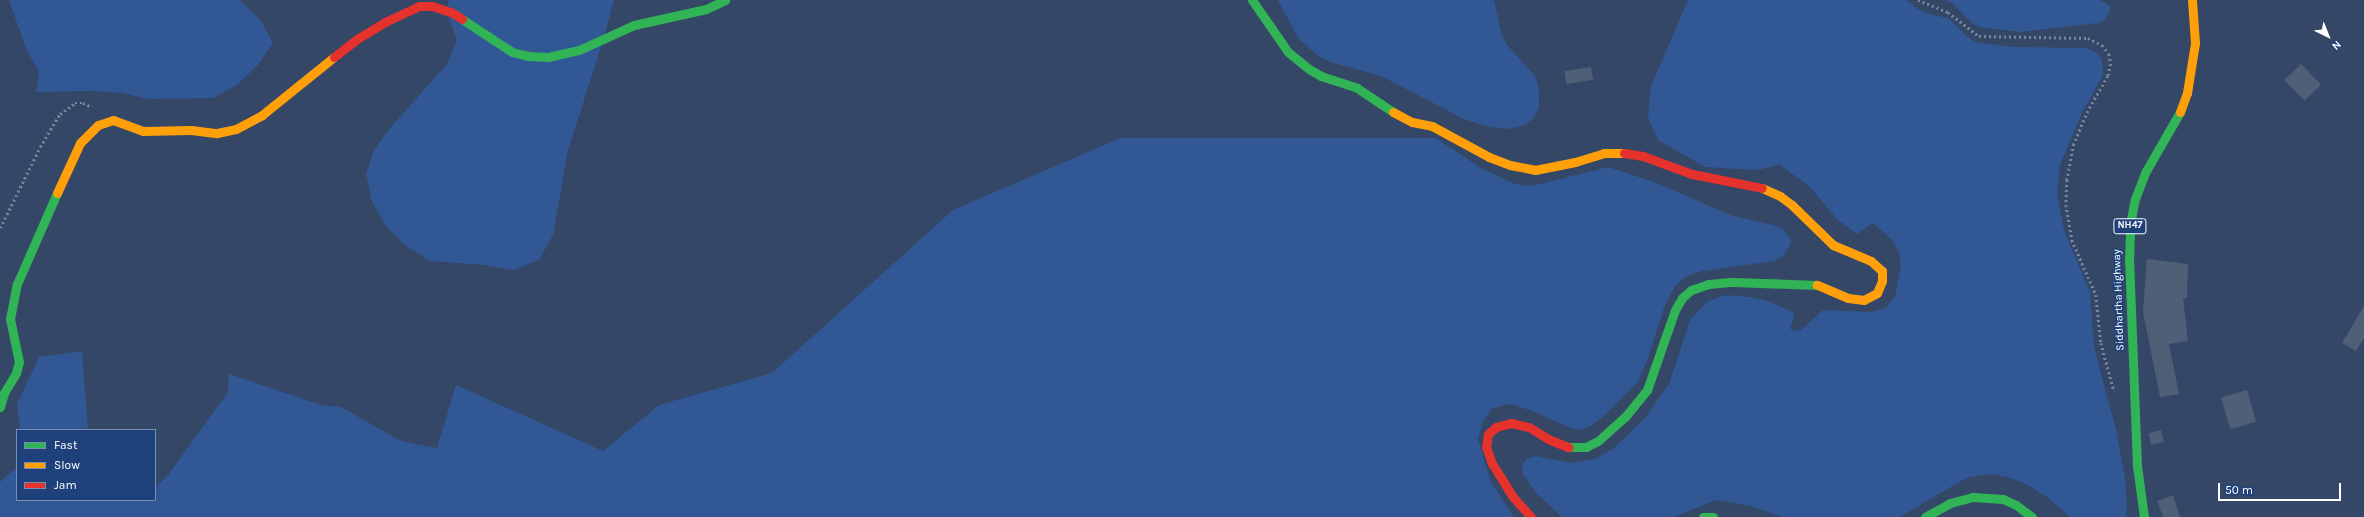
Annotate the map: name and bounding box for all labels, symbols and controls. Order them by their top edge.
north arrow [2308,16,2348,56]
text: N [2329,38,2344,53]
road number: NH47 [2113,218,2147,234]
street label: Siddhartha Highway [2111,249,2127,351]
legend [16,429,156,501]
text: Fast [54,438,77,452]
text: Slow [54,458,80,472]
scale bar [2220,475,2343,501]
text: Jam [54,478,77,492]
text: 50 m [2225,483,2253,497]

